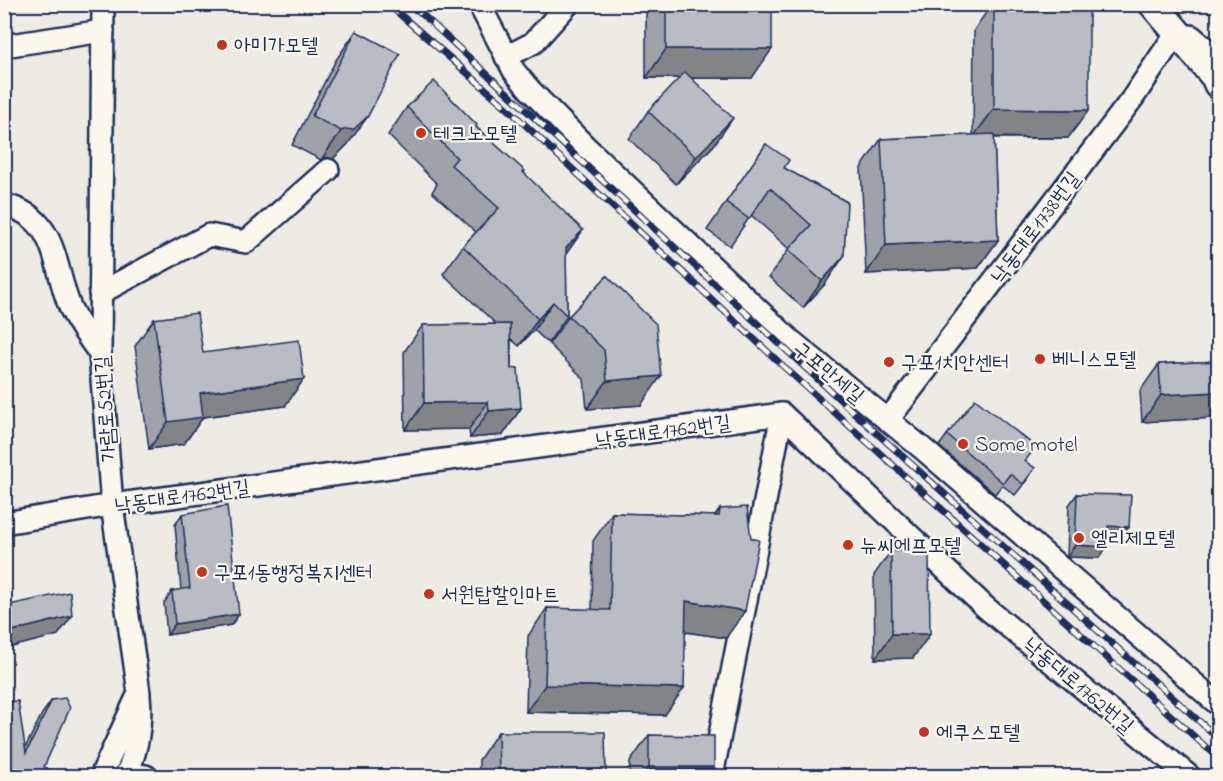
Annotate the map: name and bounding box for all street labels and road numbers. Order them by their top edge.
street label: 낙동대로1738번길 [985,166,1089,290]
street label: 구포만세길 [785,335,870,412]
street label: 가람로52번길 [88,354,126,463]
street label: 낙동대로1762번길 [594,409,733,457]
street label: 낙동대로1762번길 [113,474,252,522]
street label: 낙동대로1762번길 [1016,631,1140,742]

